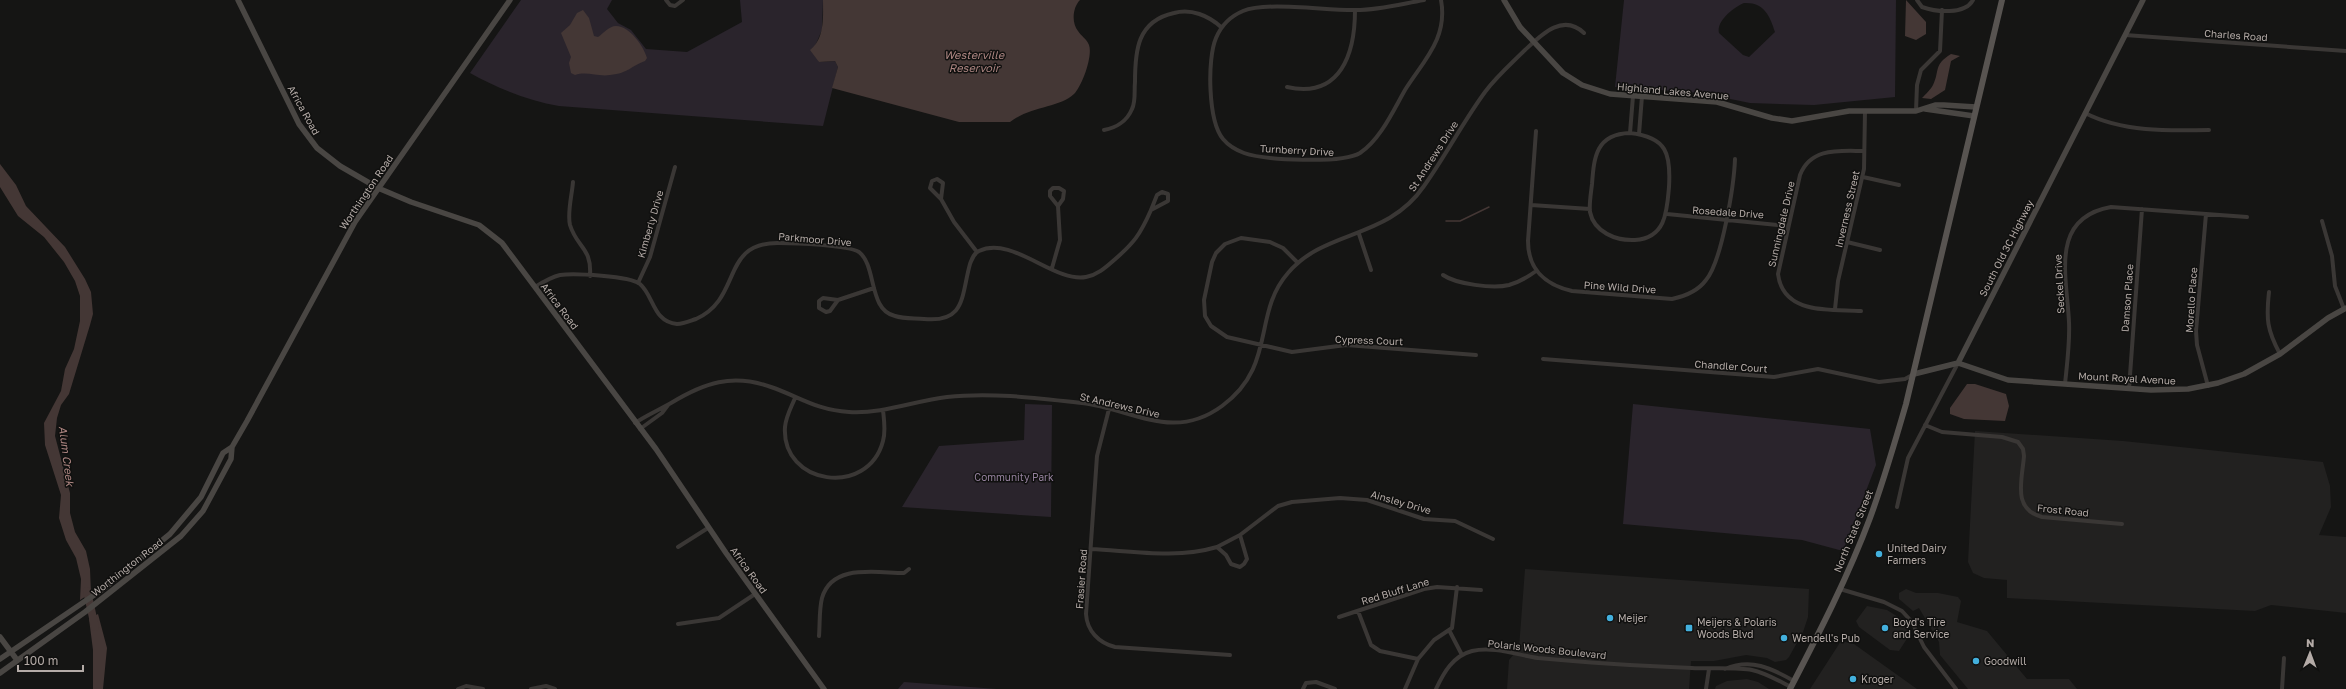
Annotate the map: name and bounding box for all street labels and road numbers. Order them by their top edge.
street label: Charles Road [2204,27,2268,43]
street label: Highland Lakes Avenue [1617,80,1730,102]
street label: Africa Road [285,83,323,137]
street label: St Andrews Drive [1406,118,1460,194]
street label: Turnberry Drive [1260,142,1335,158]
street label: Worthington Road [337,152,395,232]
street label: Inverness Street [1832,169,1862,249]
street label: Sunningdale Drive [1765,180,1797,268]
street label: Kimberly Drive [635,188,665,259]
street label: South Old 3C Highway [1976,197,2036,298]
street label: Rosedale Drive [1692,204,1764,221]
street label: Parkmoor Drive [778,230,852,248]
street label: Seckel Drive [2051,254,2067,314]
street label: Damson Place [2119,263,2135,332]
street label: Morello Place [2183,267,2199,333]
street label: Pine Wild Drive [1583,278,1657,296]
street label: Africa Road [539,280,581,332]
street label: Cypress Court [1335,333,1403,347]
street label: Chandler Court [1694,357,1768,375]
street label: Mount Royal Avenue [2078,369,2176,387]
street label: St Andrews Drive [1079,390,1161,420]
street label: Ainsley Drive [1369,488,1433,516]
street label: North State Street [1831,488,1875,574]
street label: Frost Road [2036,501,2090,519]
street label: Worthington Road [89,535,165,599]
street label: Africa Road [728,544,770,596]
street label: Frasier Road [1073,549,1089,609]
street label: Red Bluff Lane [1360,575,1431,607]
street label: Polaris Woods Boulevard [1487,637,1607,661]

